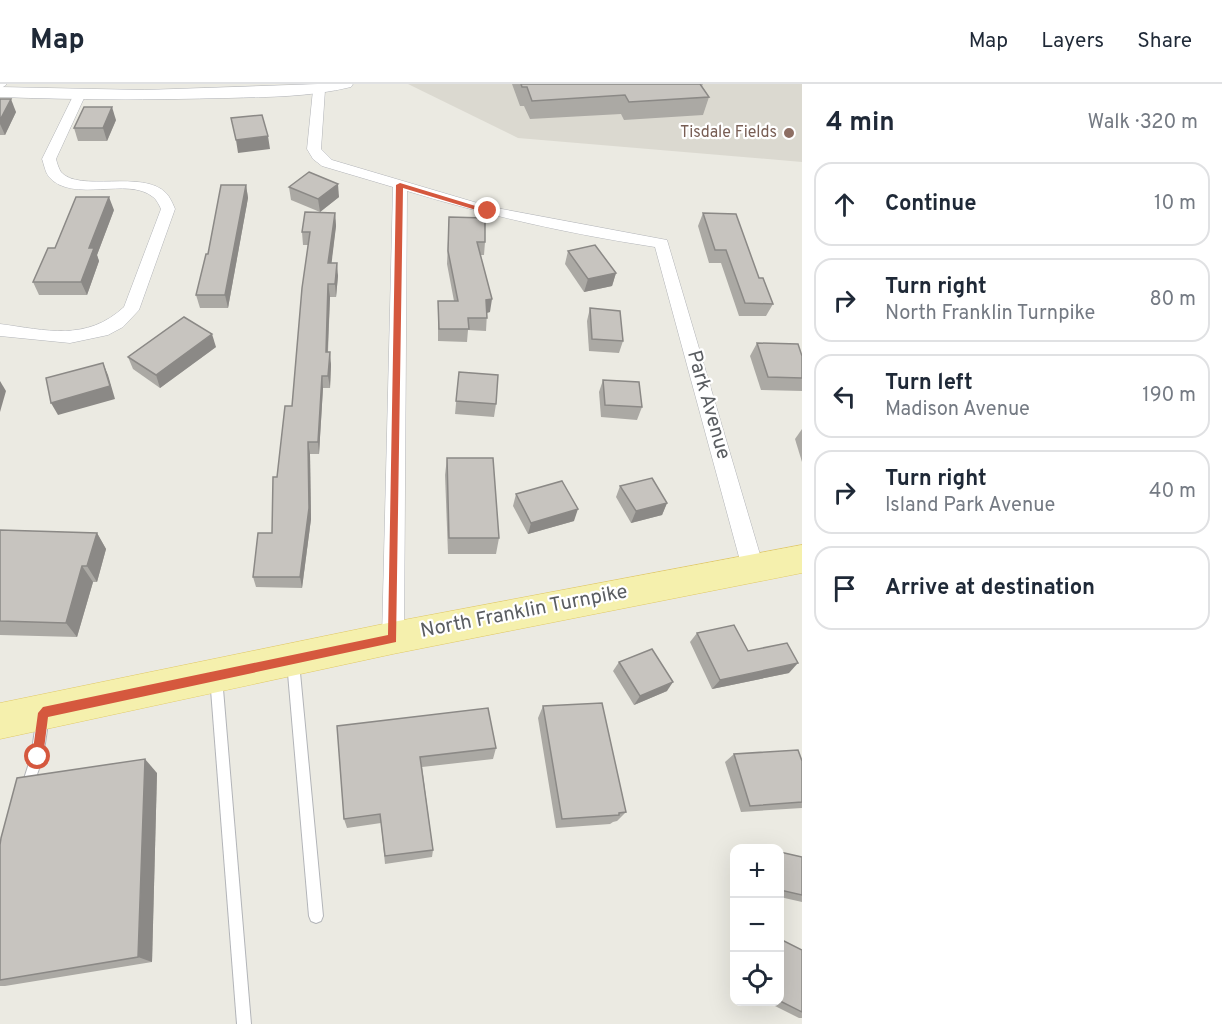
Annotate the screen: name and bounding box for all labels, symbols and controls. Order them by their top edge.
text: Map [30,23,85,59]
text: Map [969,28,1008,55]
text: Layers [1041,28,1104,55]
text: Share [1137,28,1192,55]
text: 4 min [826,107,895,140]
text: Walk · 320 m [1088,110,1198,136]
place label: Tisdale Fields [680,123,777,143]
marker: Tisdale Fields [782,126,796,140]
icon: ahead [828,188,861,221]
text: Continue [885,191,976,218]
text: 10 m [1154,191,1196,217]
route end [474,197,500,223]
text: Turn right [885,274,987,301]
icon: right [828,284,861,317]
text: 80 m [1150,287,1196,313]
text: North Franklin Turnpike [885,301,1095,327]
street label: Park Avenue [680,348,736,462]
text: Turn left [885,370,973,397]
icon: left [828,380,861,413]
text: 190 m [1142,383,1196,409]
text: Madison Avenue [885,397,1030,423]
text: Turn right [885,466,987,493]
icon: right [828,476,861,509]
text: 40 m [1149,479,1196,505]
text: Island Park Avenue [885,493,1055,519]
icon: arrive [828,572,861,605]
text: Arrive at destination [885,575,1095,602]
street label: North Franklin Turnpike [418,579,630,645]
route start [24,743,50,769]
map controls [730,844,784,1006]
button: + [730,844,784,898]
button: − [730,898,784,952]
button: locate [730,952,784,1006]

